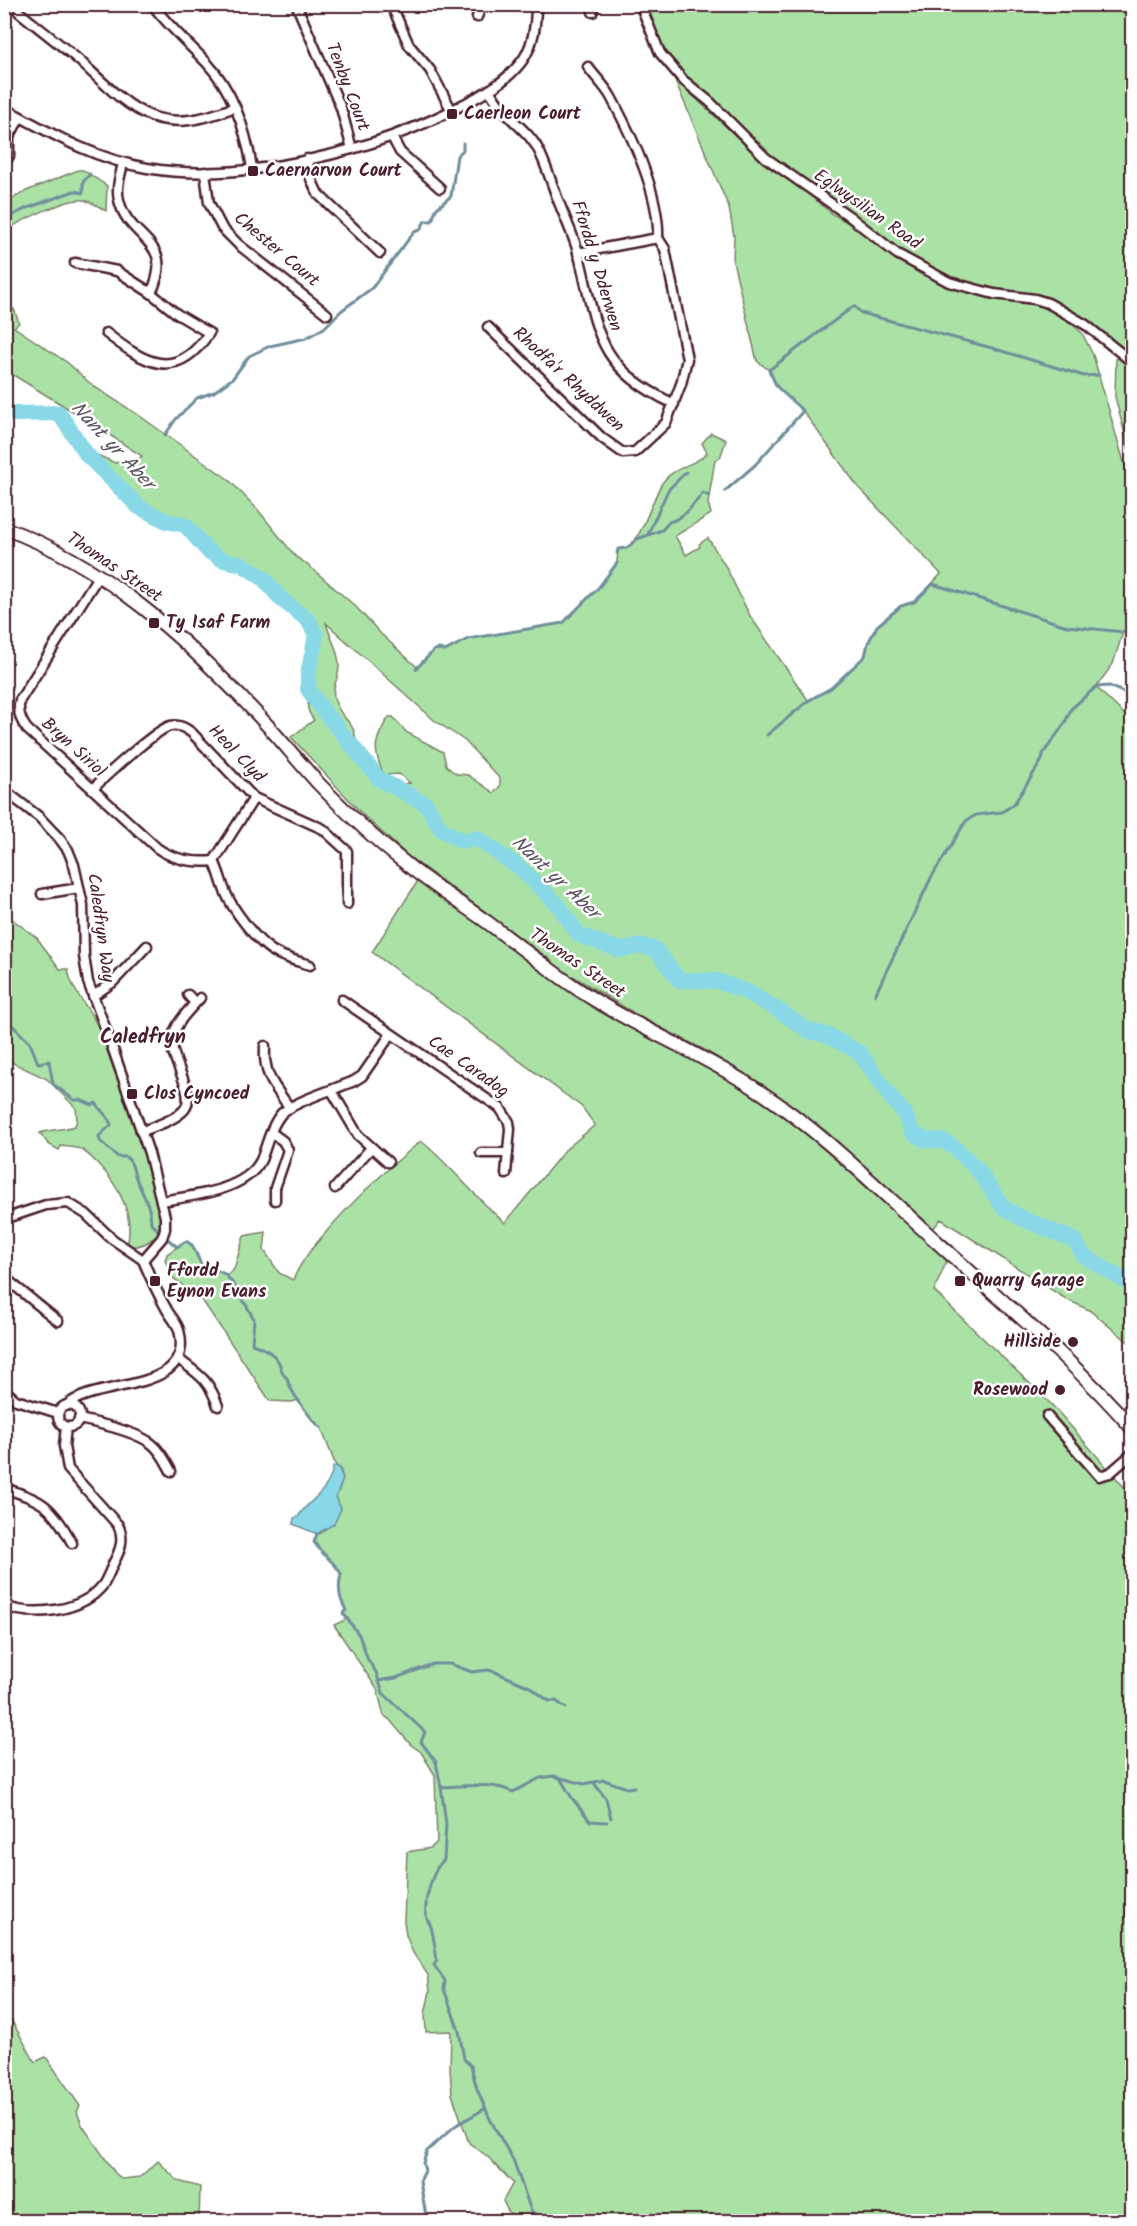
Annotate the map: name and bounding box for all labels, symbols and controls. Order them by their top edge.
street label: Tenby Court [317,38,378,137]
place label: Caerleon Court [464,100,582,129]
marker: Caerleon Court [445,107,459,121]
place label: Caernarvon Court [265,157,403,186]
street label: Eglwysilian Road [807,162,928,259]
marker: Caernarvon Court [246,164,260,178]
street label: Ffordd y Dderwen [562,197,630,335]
street label: Chester Court [226,205,326,296]
street label: Rhodfa'r Rhyddwen [505,320,631,440]
water label: Nant yr Aber [62,394,165,501]
street label: Thomas Street [60,525,169,612]
place label: Ty Isaf Farm [166,609,270,638]
marker: Ty Isaf Farm [147,616,161,630]
street label: Bryn Siriol [34,711,113,786]
street label: Heol Clyd [200,718,272,791]
water label: Nant yr Aber [503,828,610,931]
street label: Caledfryn Way [78,872,122,985]
street label: Thomas Street [523,921,632,1008]
district label: Caledfryn [100,1022,186,1054]
street label: Cae Caradog [421,1028,515,1106]
place label: Clos Cyncoed [144,1080,250,1109]
marker: Clos Cyncoed [125,1087,139,1101]
place label: Ffordd Eynon Evans [167,1257,267,1307]
place label: Quarry Garage [972,1267,1084,1296]
marker: Ffordd Eynon Evans [148,1274,162,1288]
marker: Quarry Garage [953,1274,967,1288]
place label: Hillside [1003,1328,1061,1357]
marker: Hillside [1066,1335,1080,1349]
place label: Rosewood [973,1376,1048,1405]
marker: Rosewood [1053,1383,1067,1397]

